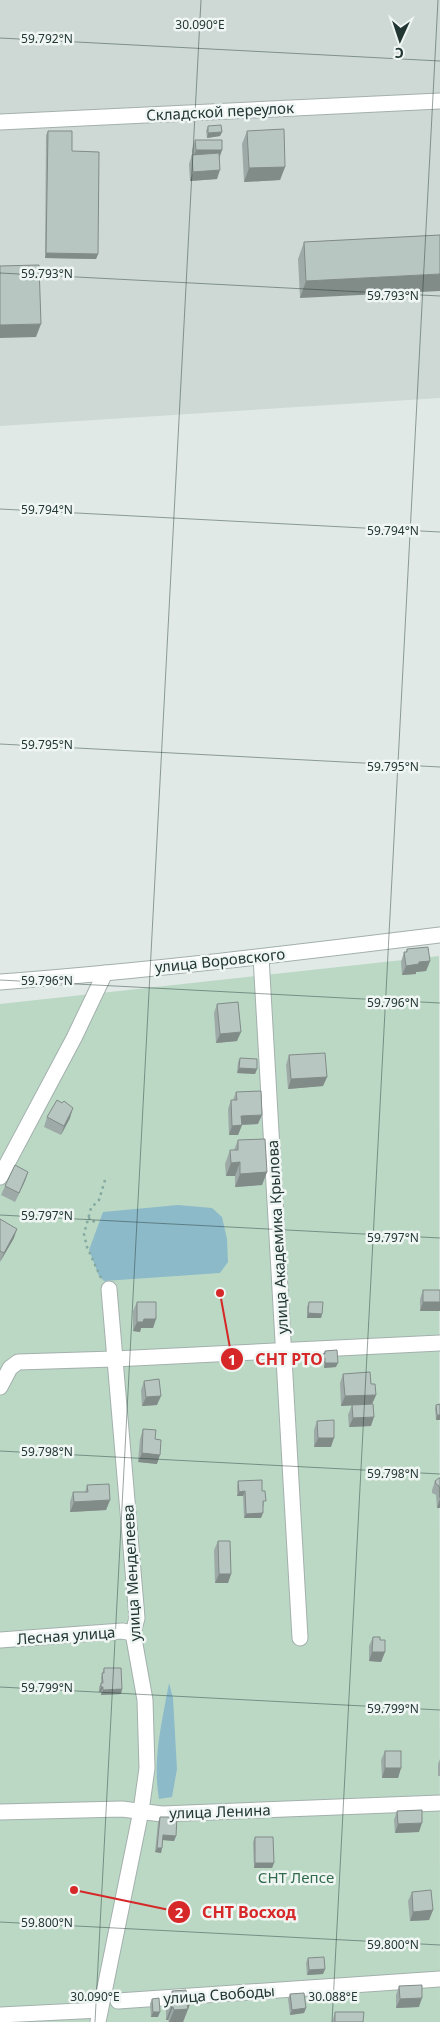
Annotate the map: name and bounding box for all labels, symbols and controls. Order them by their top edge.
north arrow [375,15,425,65]
text: 30.090°E [175,16,225,33]
text: 59.792°N [21,30,73,47]
text: С [394,44,404,63]
street label: Складской переулок [146,97,294,125]
text: 59.793°N [21,265,73,282]
text: 59.793°N [367,287,419,304]
text: 59.794°N [21,501,73,518]
text: 59.794°N [367,522,419,539]
text: 59.795°N [21,736,73,753]
text: 59.795°N [367,758,419,775]
street label: улица Воровского [154,943,286,977]
text: 59.796°N [21,972,73,989]
text: 59.796°N [367,994,419,1011]
street label: улица Академика Крылова [262,1139,292,1335]
text: 59.797°N [21,1207,73,1224]
text: 59.797°N [367,1229,419,1246]
callout: СНТ РТО [220,1344,332,1375]
text: СНТ РТО [255,1348,323,1370]
text: 1 [228,1349,236,1369]
text: 59.798°N [21,1443,73,1460]
text: 59.798°N [367,1465,419,1482]
street label: улица Менделеева [117,1504,145,1642]
street label: Лесная улица [16,1622,116,1648]
text: 59.799°N [21,1679,73,1696]
text: 59.799°N [367,1700,419,1717]
street label: улица Ленина [169,1799,271,1823]
park label: СНТ Лепсе [258,1867,334,1887]
callout: СНТ Восход [167,1897,306,1928]
text: СНТ Восход [202,1901,297,1923]
text: 2 [175,1902,184,1922]
text: 59.800°N [21,1914,73,1931]
text: 59.800°N [367,1936,419,1953]
street label: улица Свободы [163,1980,275,2008]
text: 30.090°E [70,1988,120,2005]
text: 30.088°E [308,1988,358,2005]

